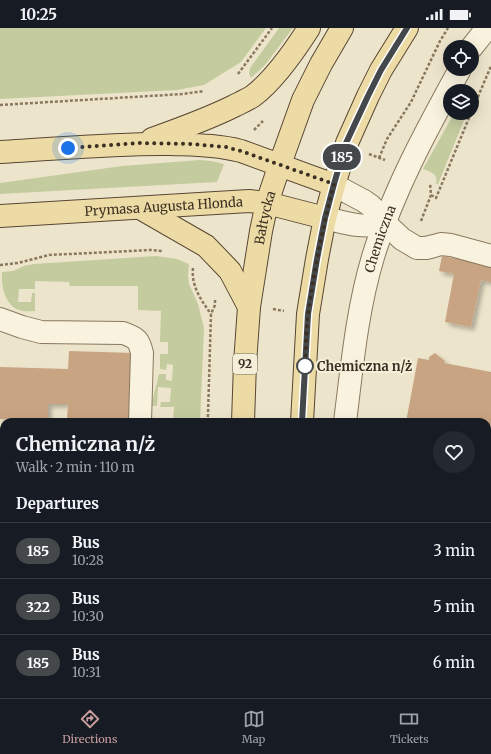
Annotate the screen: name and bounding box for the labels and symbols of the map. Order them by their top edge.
your location [58,138,78,158]
line badge: 185 [319,144,365,170]
street label: Bałtycka [251,188,280,246]
street label: Prymasa Augusta Hlonda [84,193,244,220]
street label: Chemiczna [361,203,400,274]
road number: 92 [233,354,257,374]
marker: Chemiczna n/ż [296,357,314,375]
place label: Chemiczna n/ż [317,358,412,375]

